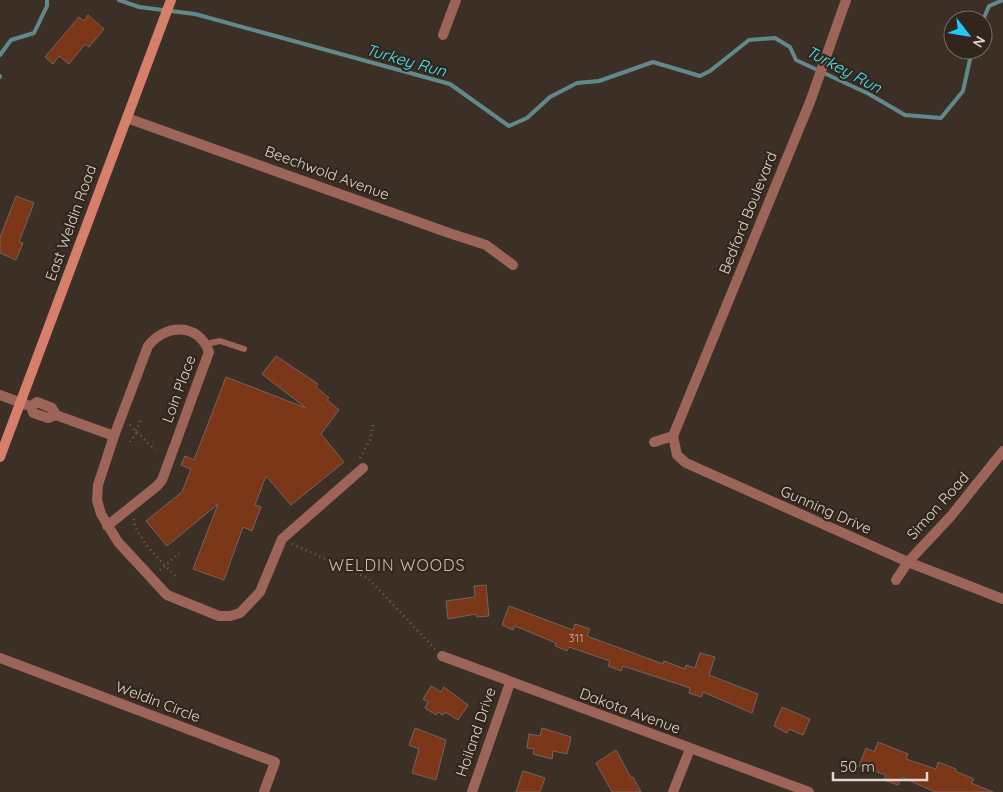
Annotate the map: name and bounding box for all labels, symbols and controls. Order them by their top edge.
north arrow [943,10,993,60]
text: N [969,33,990,51]
water label: Turkey Run [364,39,449,81]
water label: Turkey Run [803,41,886,98]
street label: Beechwold Avenue [262,141,392,204]
street label: Bedford Boulevard [714,149,781,277]
street label: East Weldin Road [41,162,100,283]
street label: Loin Place [158,352,200,425]
street label: Simon Road [902,468,973,543]
street label: Gunning Drive [778,481,875,538]
district label: WELDIN WOODS [329,555,465,575]
house number: 311 [568,630,584,645]
street label: Weldin Circle [113,677,203,726]
street label: Dakota Avenue [577,683,683,738]
street label: Hoiland Drive [451,685,500,779]
scale bar [833,750,927,782]
text: 50 m [840,757,875,776]

